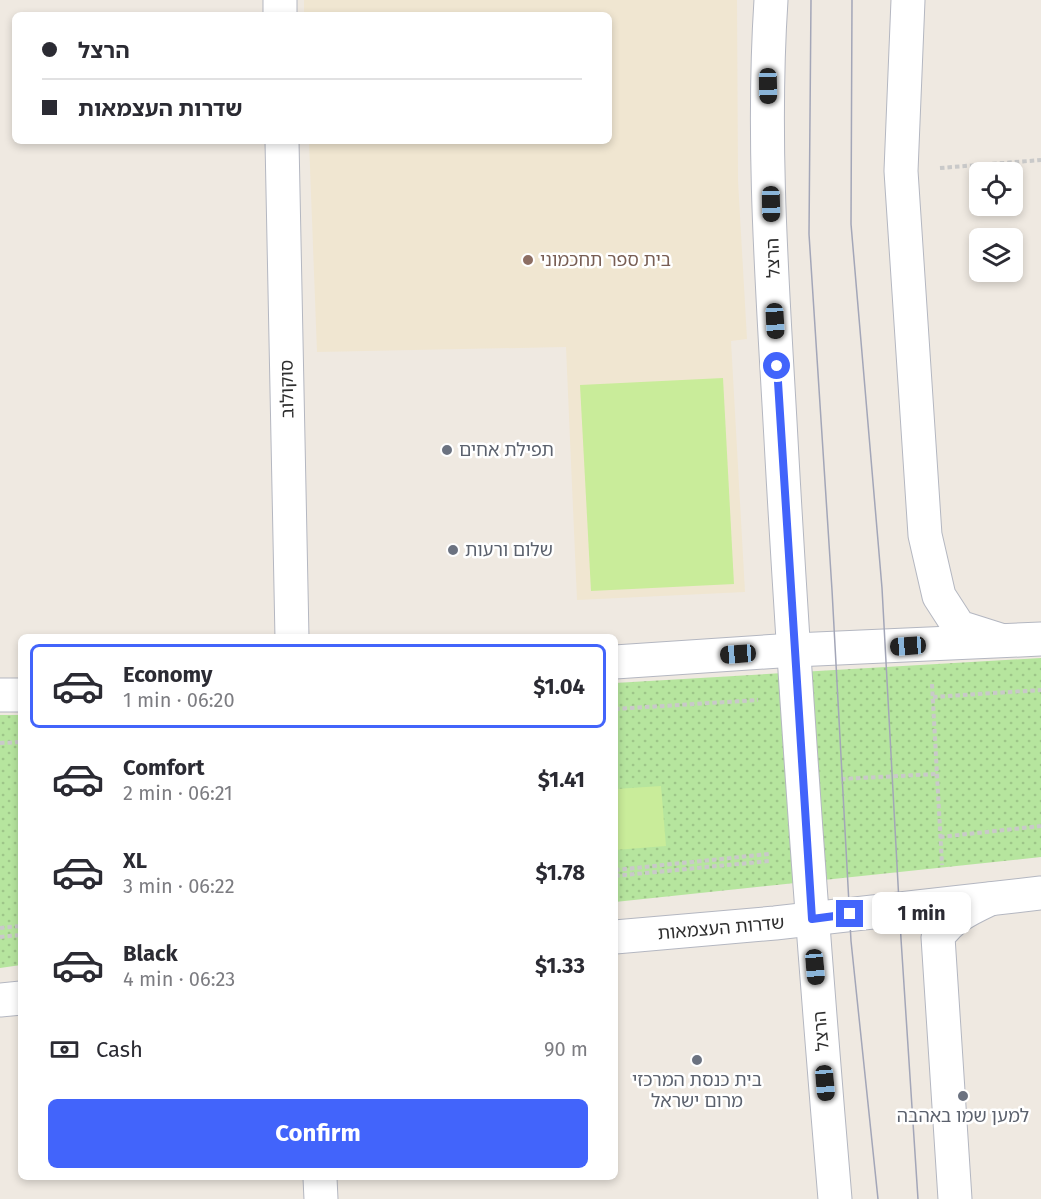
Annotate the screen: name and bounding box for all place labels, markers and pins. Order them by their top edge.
place label: בית ספר תחכמוני [540,249,671,271]
marker: בית ספר תחכמוני [521,253,535,267]
place label: תפילת אחים [459,439,554,461]
marker: תפילת אחים [440,443,454,457]
place label: שלום ורעות [465,539,553,561]
marker: שלום ורעות [446,543,460,557]
marker: בית כנסת המרכזי מרום ישראל [690,1053,704,1067]
place label: בית כנסת המרכזי מרום ישראל [632,1069,762,1112]
marker: למען שמו באהבה [956,1089,970,1103]
place label: למען שמו באהבה [897,1105,1029,1127]

